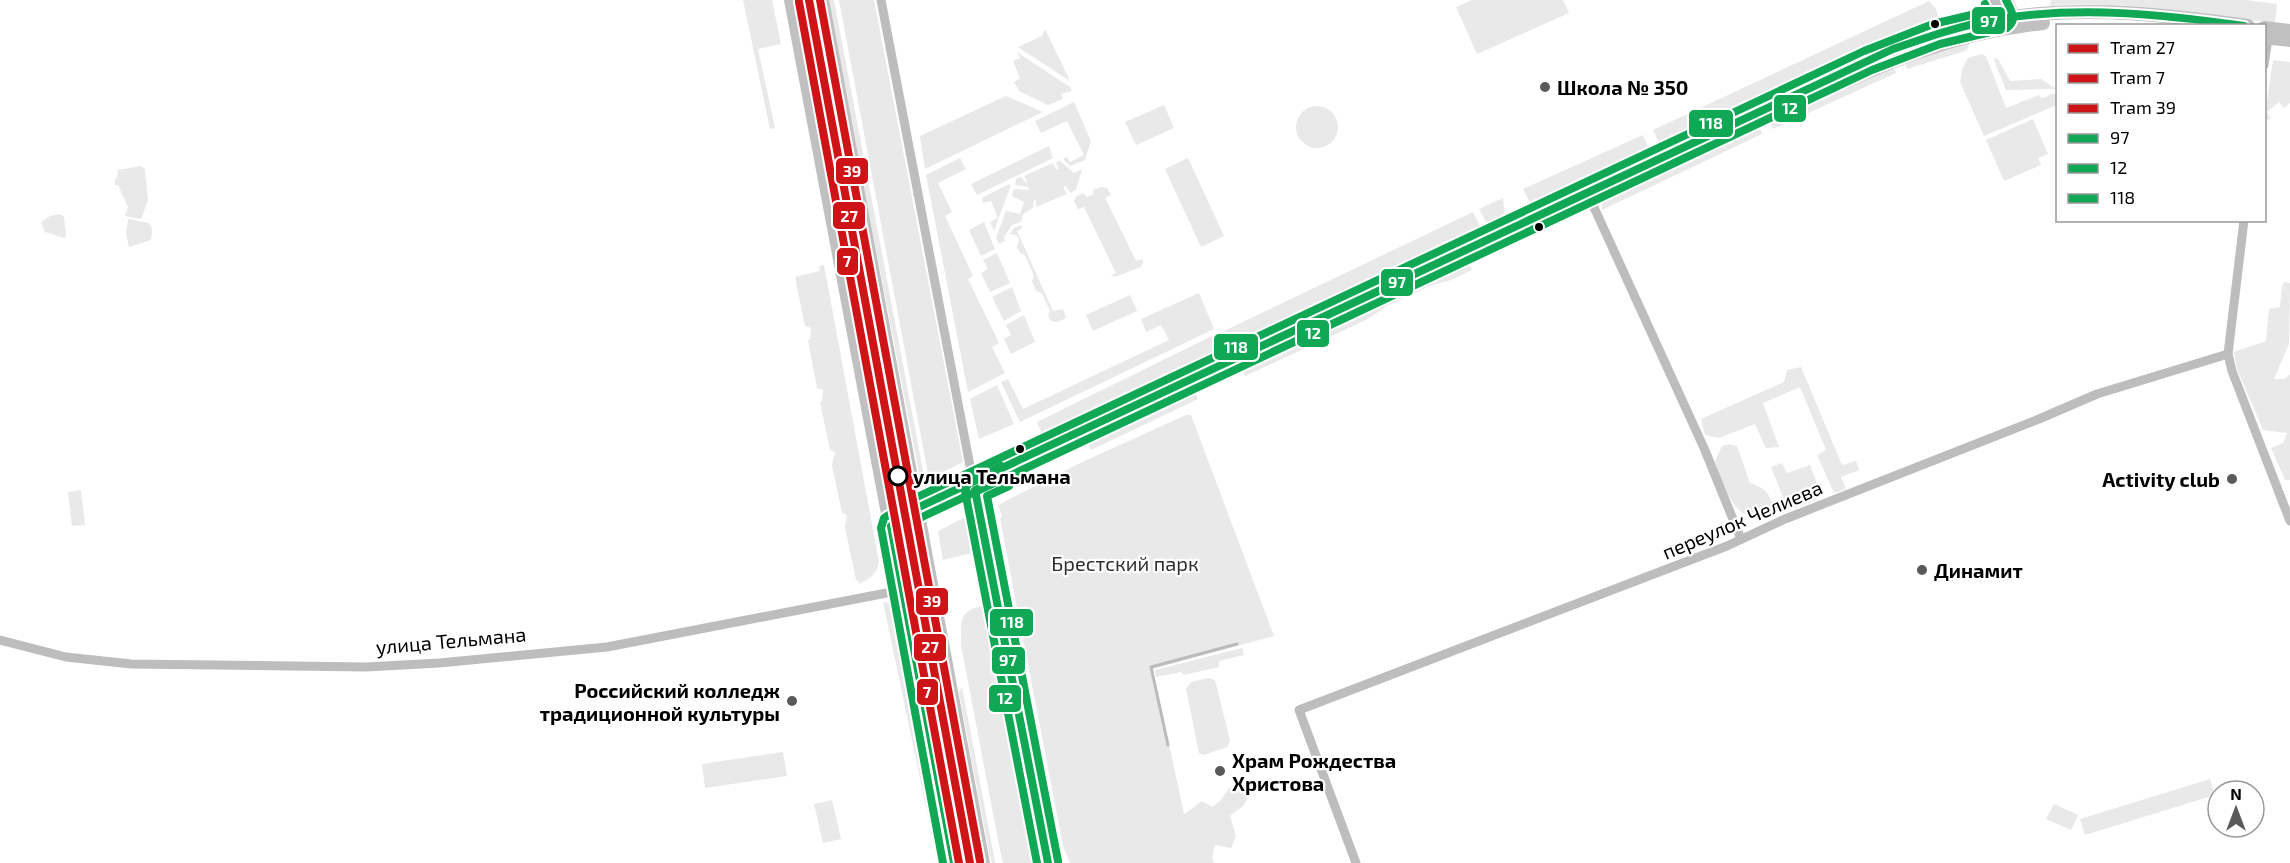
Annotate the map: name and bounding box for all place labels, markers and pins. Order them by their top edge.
unlabelled marker [1929,18,1941,30]
place label: Школа № 350 [1557,75,1688,99]
marker: Школа № 350 [1538,80,1552,94]
unlabelled marker [1533,221,1545,233]
unlabelled marker [1014,443,1026,455]
place label: улица Тельмана [913,464,1071,488]
marker: улица Тельмана [888,466,908,486]
place label: Activity club [2102,467,2220,492]
marker: Activity club [2225,472,2239,486]
place label: Динамит [1934,558,2023,582]
marker: Динамит [1915,563,1929,577]
place label: Российский колледж традиционной культуры [540,678,781,725]
marker: Российский колледж традиционной культуры [785,694,799,708]
place label: Храм Рождества Христова [1232,748,1396,795]
marker: Храм Рождества Христова [1213,764,1227,778]

